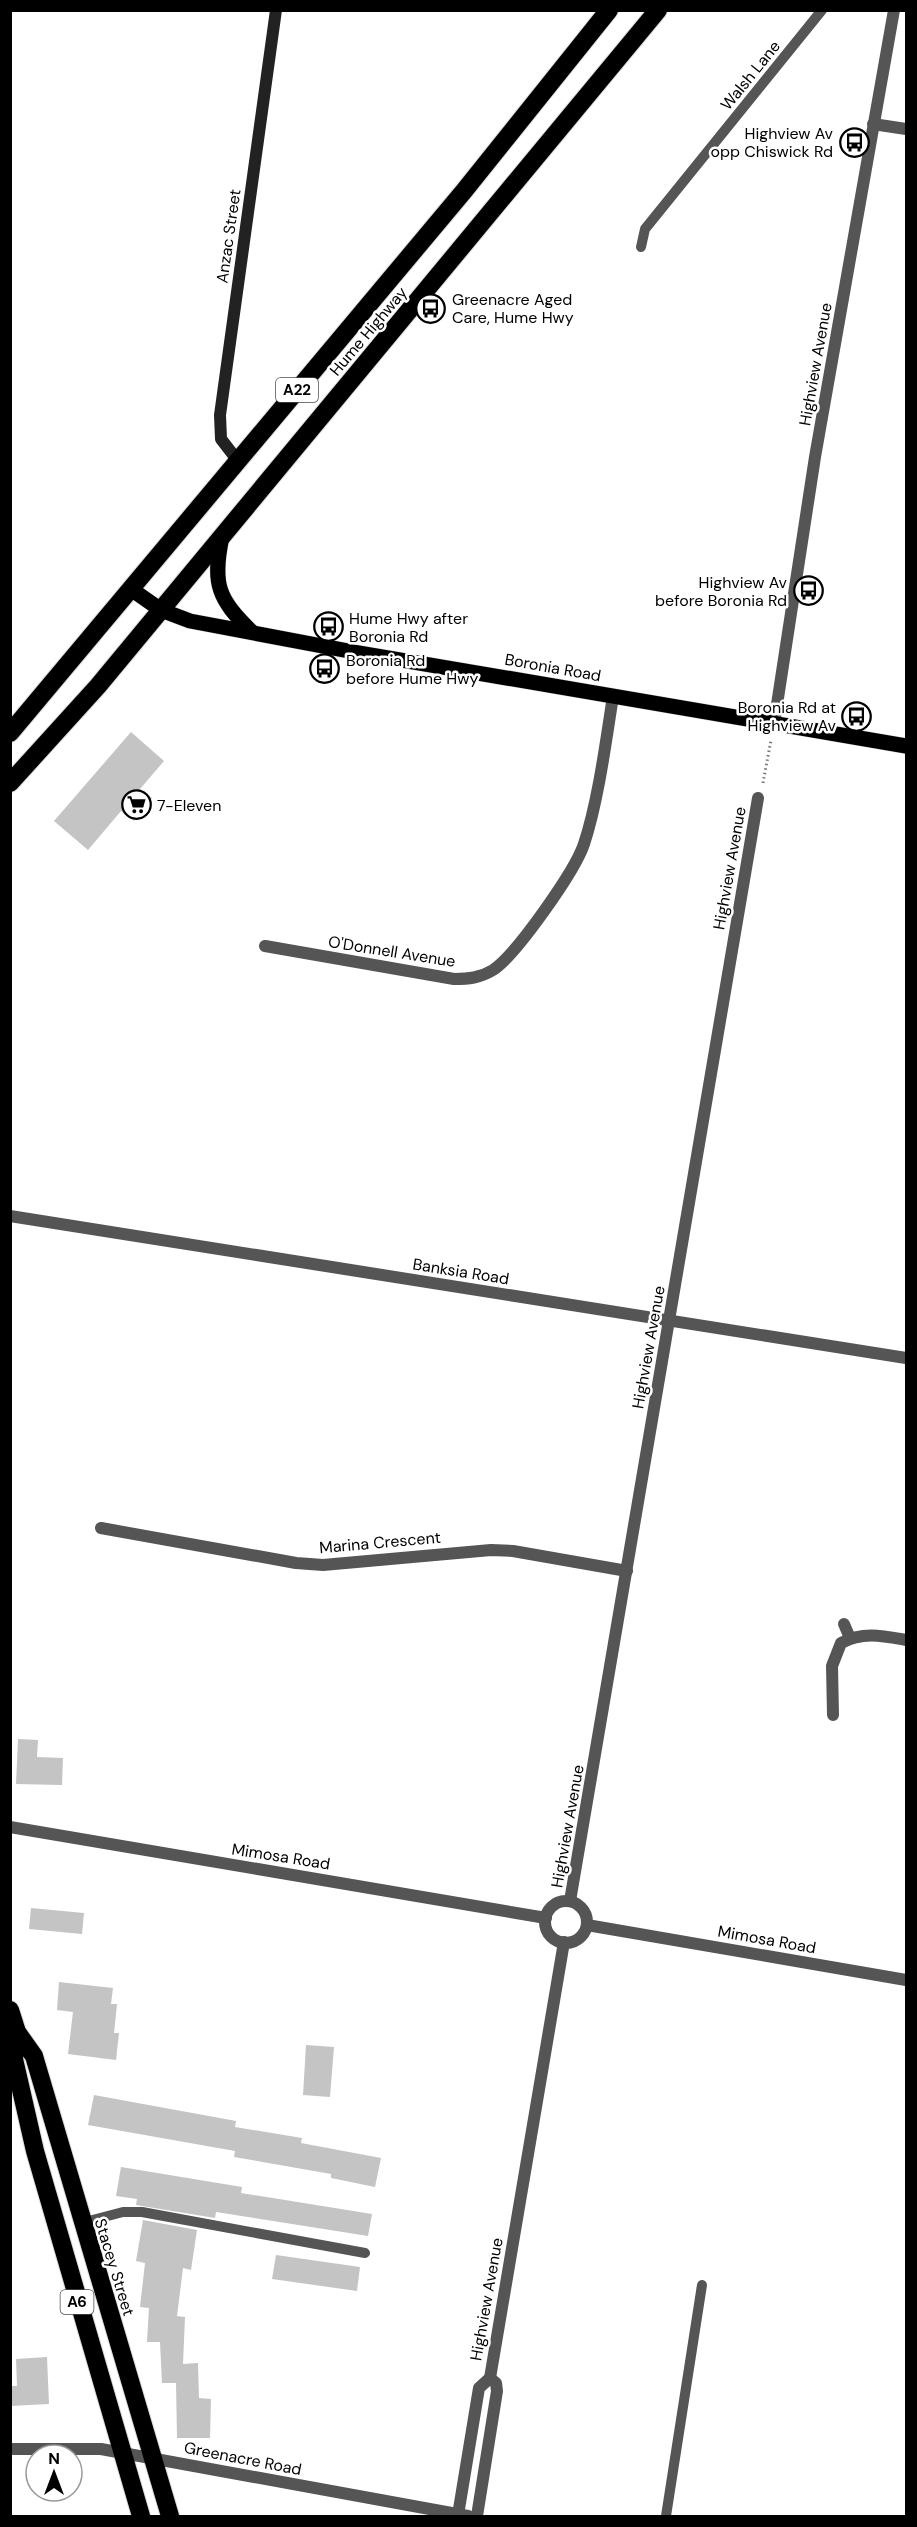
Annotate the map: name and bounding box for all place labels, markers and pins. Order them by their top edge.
place label: Highview Av opp Chiswick Rd [710,123,834,162]
bus stop icon: Highview Av opp Chiswick Rd [838,126,870,158]
place label: Greenacre Aged Care, Hume Hwy [452,289,574,328]
bus stop icon: Greenacre Aged Care, Hume Hwy [415,292,447,324]
place label: Highview Av before Boronia Rd [655,572,788,611]
bus stop icon: Highview Av before Boronia Rd [792,575,824,607]
place label: Hume Hwy after Boronia Rd [349,608,468,647]
bus stop icon: Hume Hwy after Boronia Rd [312,611,344,643]
place label: Boronia Rd before Hume Hwy [346,650,478,689]
bus stop icon: Boronia Rd before Hume Hwy [309,653,341,685]
place label: Boronia Rd at Highview Av [738,697,837,736]
bus stop icon: Boronia Rd at Highview Av [841,700,873,732]
supermarket icon: 7-Eleven [120,789,152,821]
place label: 7-Eleven [157,795,221,816]

